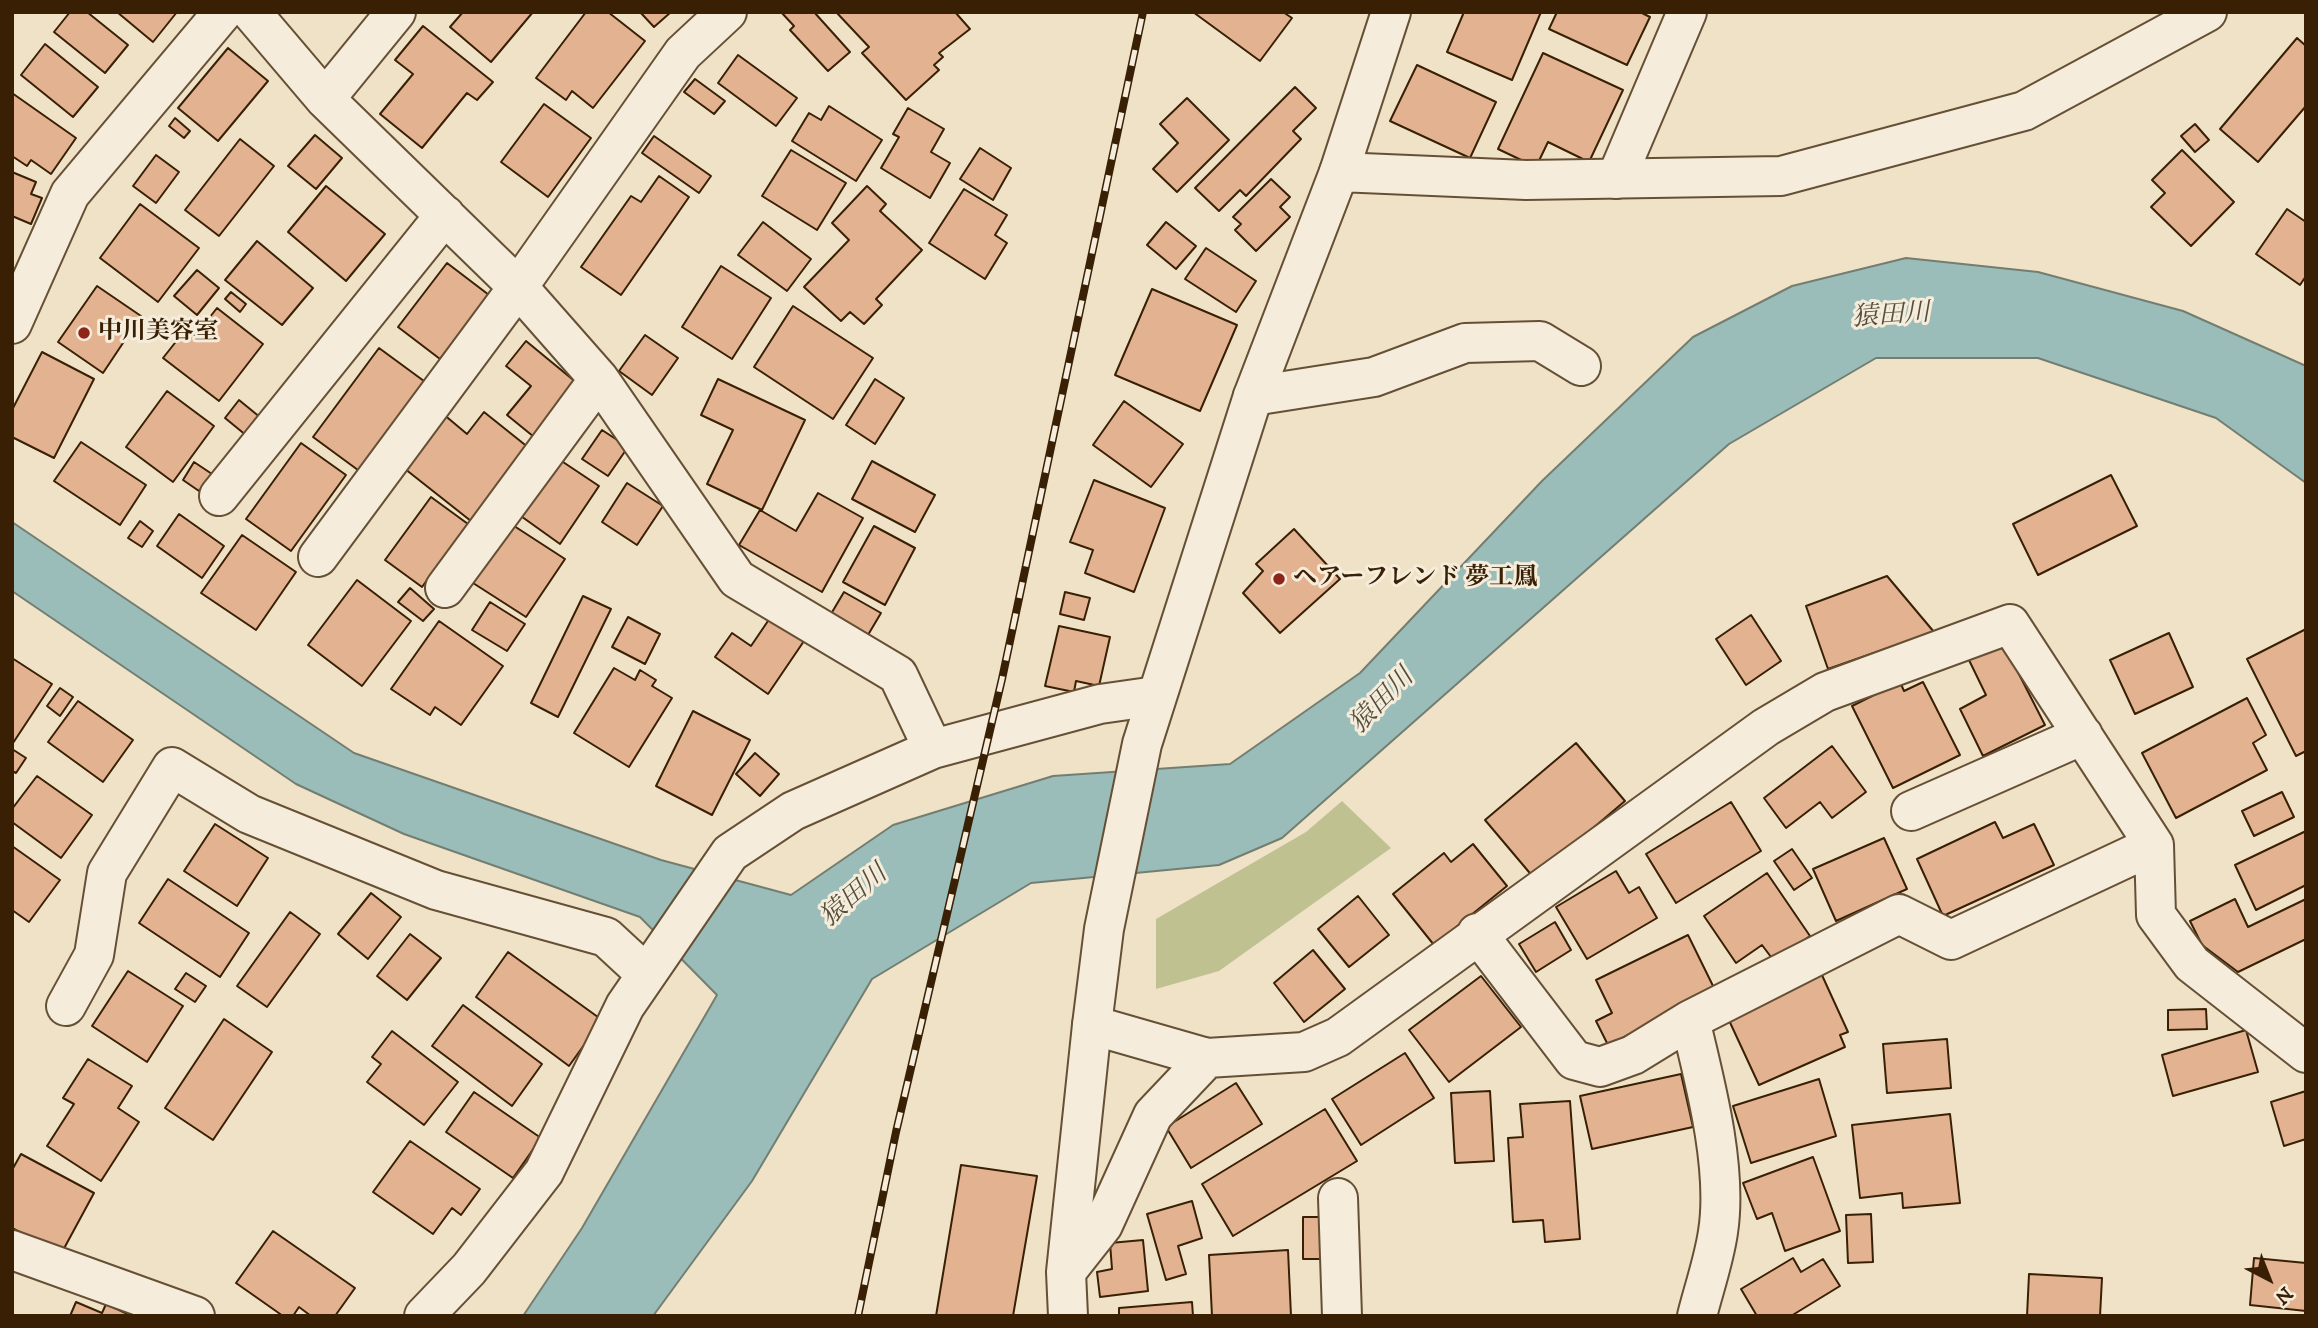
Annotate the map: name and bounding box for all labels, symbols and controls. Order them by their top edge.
water label: 猿田川 [1851,299,1931,335]
place label: 中川美容室 [98,319,218,347]
marker: 中川美容室 [76,325,92,341]
place label: ヘアーフレンド 夢工鳳 [1293,565,1537,593]
marker: ヘアーフレンド 夢工鳳 [1271,571,1287,587]
water label: 猿田川 [1345,663,1421,741]
water label: 猿田川 [815,860,895,934]
north arrow [2234,1244,2304,1314]
text: N [2270,1281,2297,1309]

